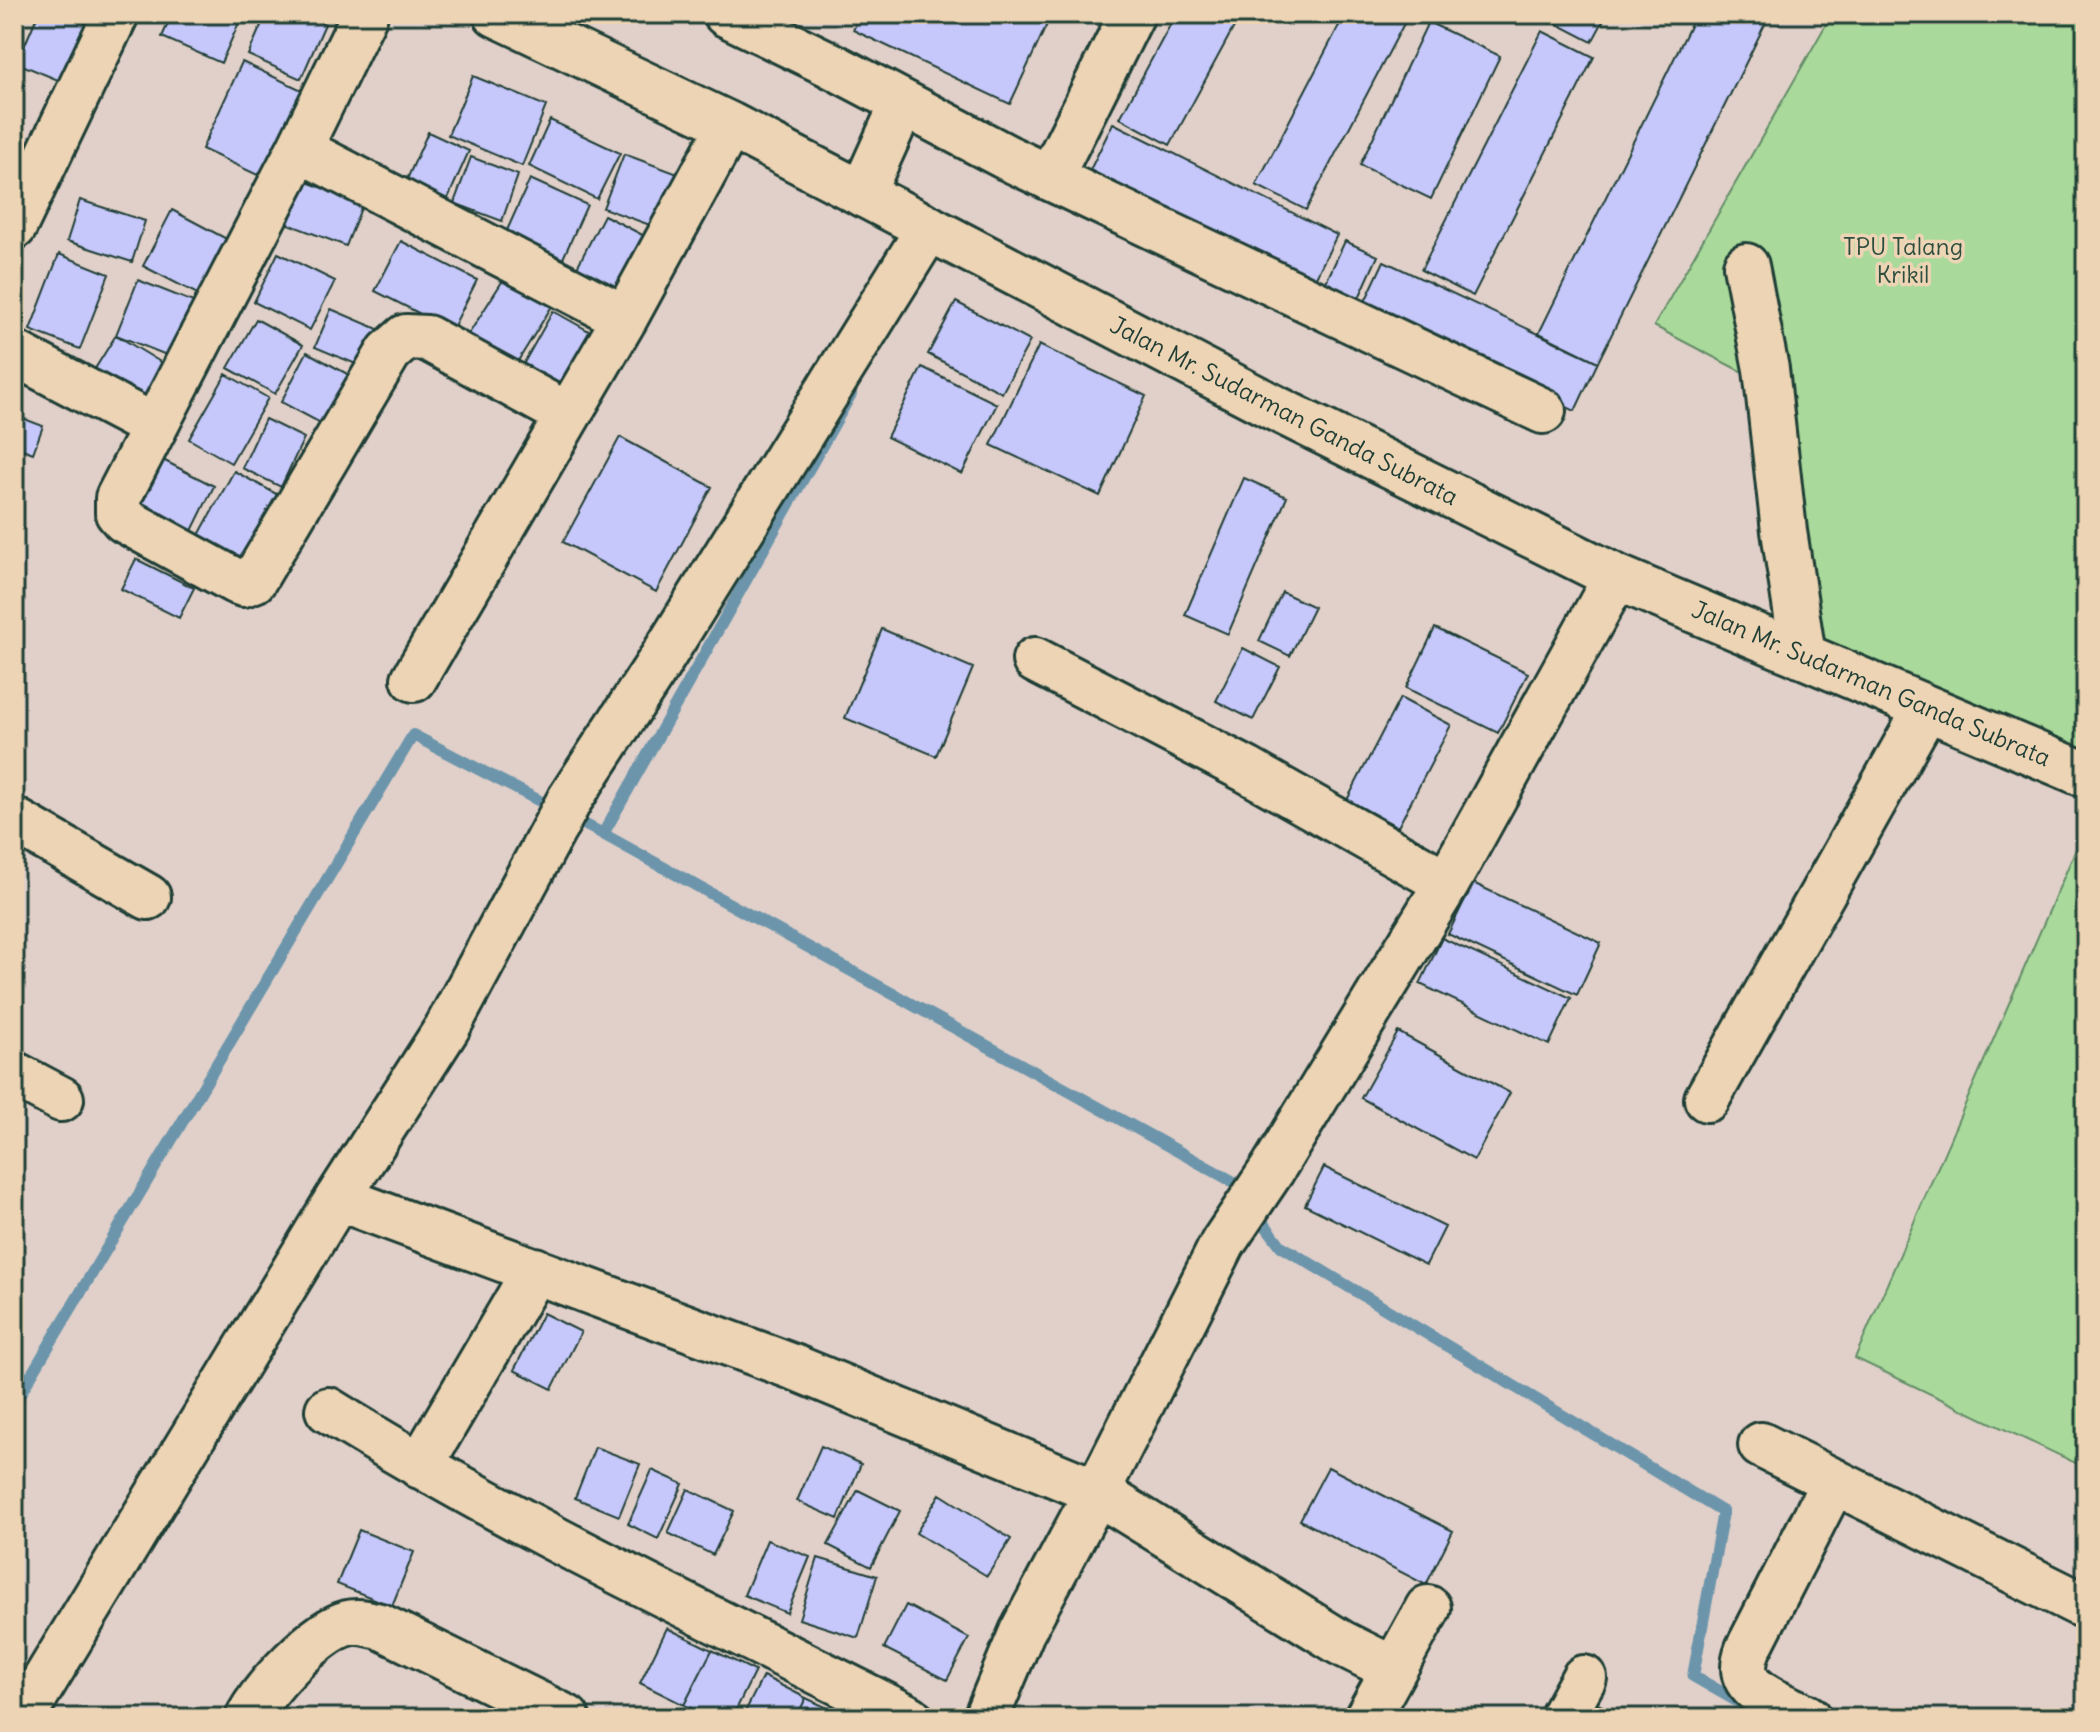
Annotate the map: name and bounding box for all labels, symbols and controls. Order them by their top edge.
park label: TPU Talang Krikil [1843,231,1963,289]
street label: Jalan Mr. Sudarman Ganda Subrata [1105,309,1463,511]
street label: Jalan Mr. Sudarman Ganda Subrata [1688,594,2055,772]

